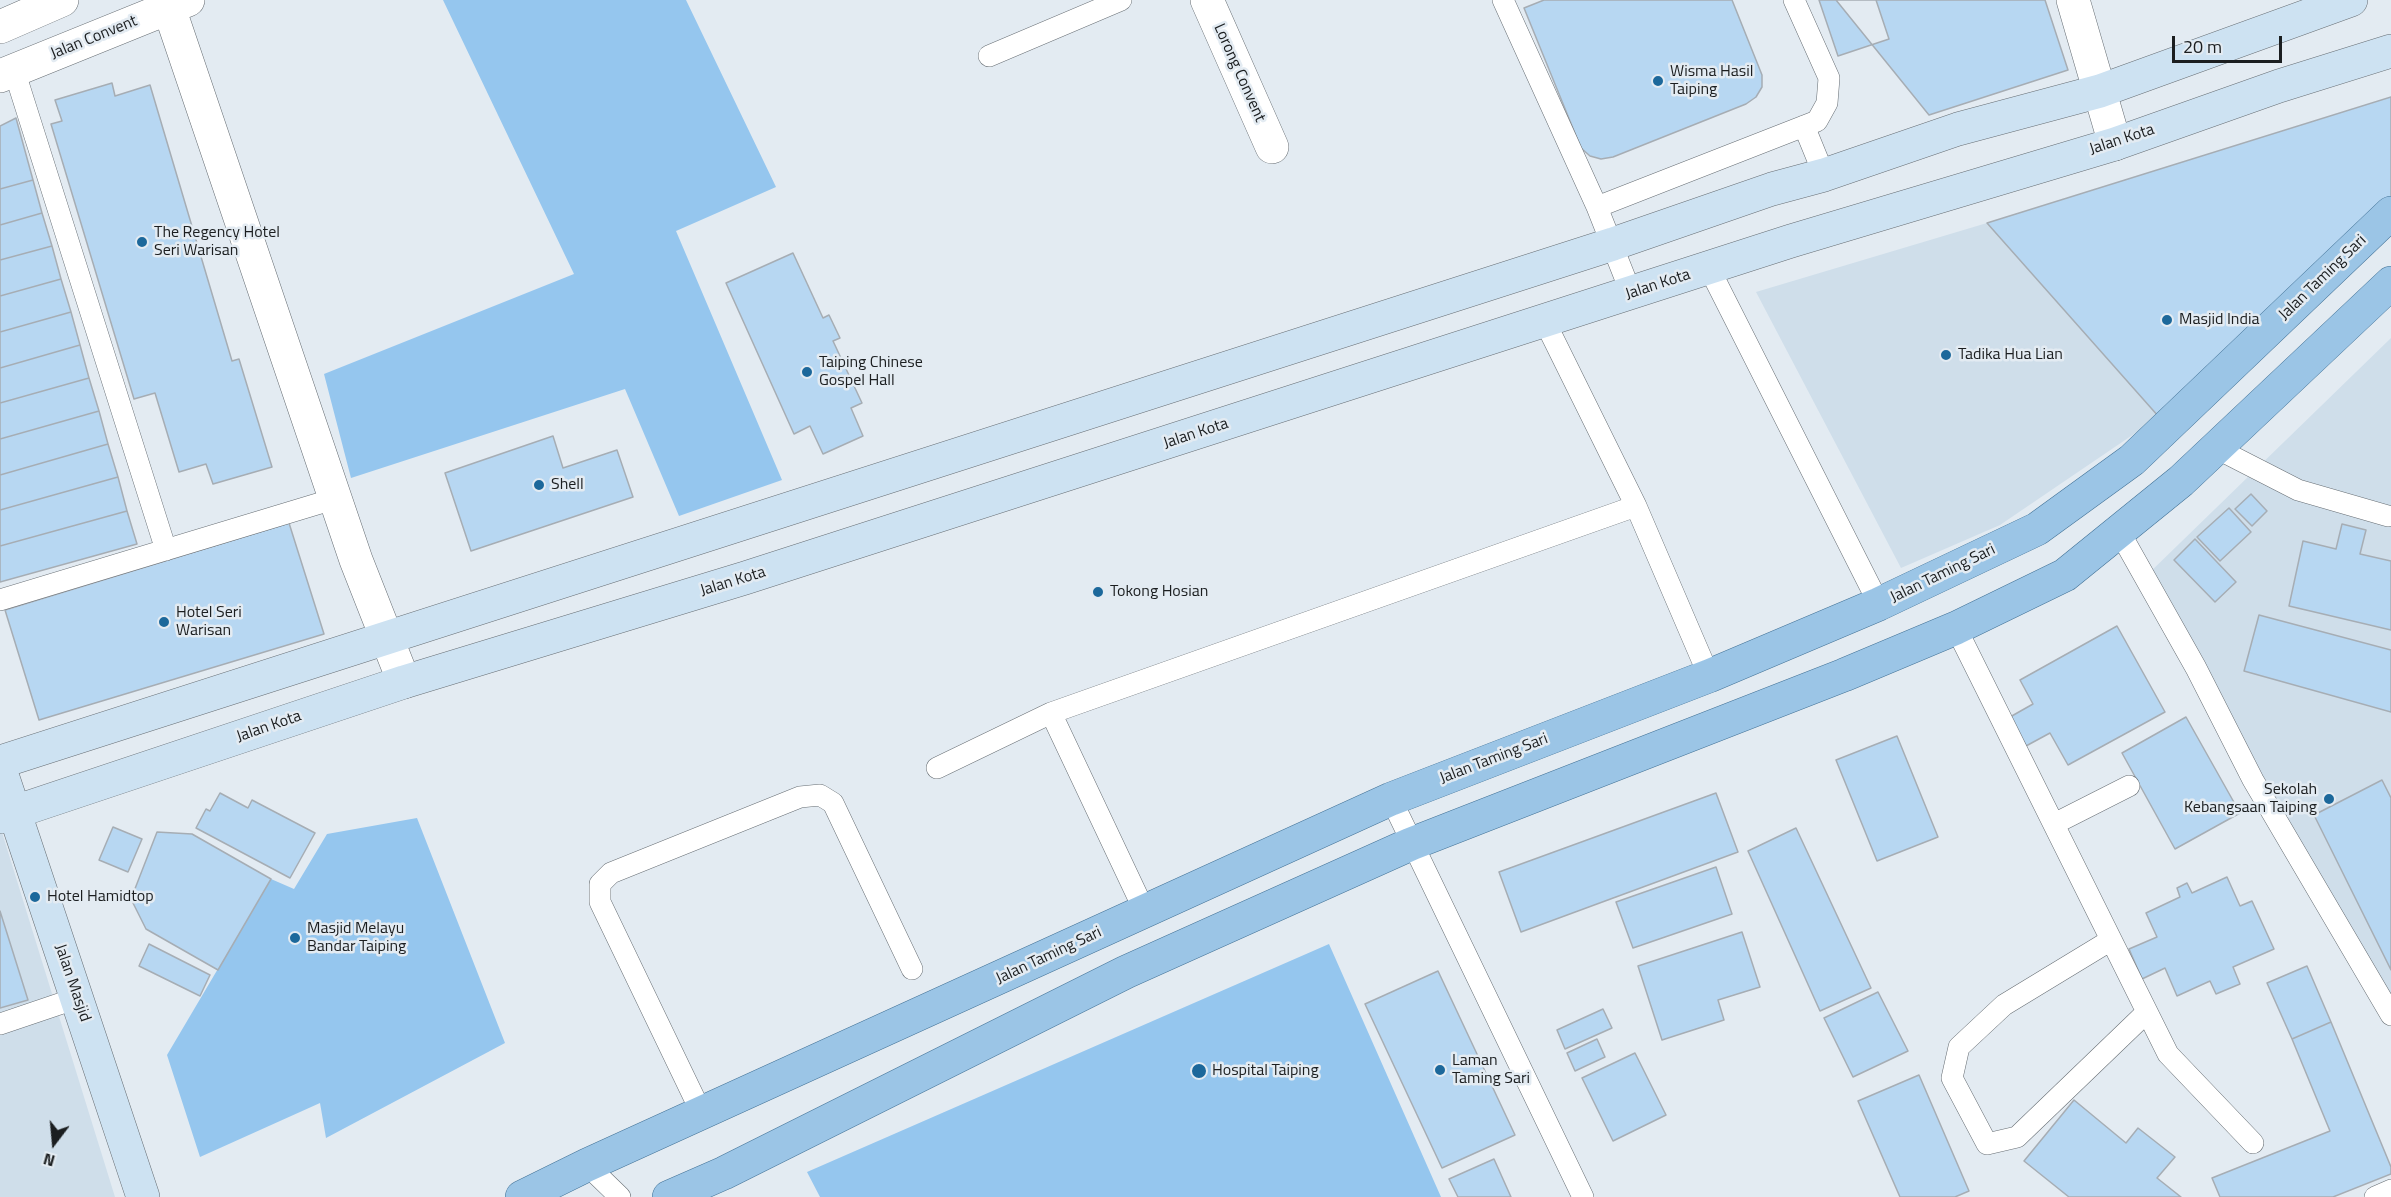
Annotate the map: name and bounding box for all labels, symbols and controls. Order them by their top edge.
street label: Jalan Convent [48,12,140,64]
street label: Lorong Convent [1209,21,1269,125]
scale bar [2175,24,2284,62]
text: 20 m [2183,33,2222,60]
place label: Wisma Hasil Taiping [1670,62,1753,100]
marker: Wisma Hasil Taiping [1651,74,1665,88]
street label: Jalan Kota [2087,120,2157,160]
place label: The Regency Hotel Seri Warisan [154,223,280,261]
street label: Jalan Taming Sari [2275,231,2371,325]
marker: The Regency Hotel Seri Warisan [135,235,149,249]
street label: Jalan Kota [1623,265,1693,305]
place label: Masjid India [2179,310,2259,330]
marker: Masjid India [2160,313,2174,327]
place label: Tadika Hua Lian [1958,345,2063,365]
marker: Tadika Hua Lian [1939,348,1953,362]
place label: Taiping Chinese Gospel Hall [819,353,923,391]
marker: Taiping Chinese Gospel Hall [800,365,814,379]
street label: Jalan Kota [1161,414,1231,454]
place label: Shell [551,475,584,495]
marker: Shell [532,478,546,492]
street label: Jalan Taming Sari [1887,540,1999,608]
street label: Jalan Kota [698,563,768,601]
place label: Tokong Hosian [1110,582,1208,602]
marker: Tokong Hosian [1091,585,1105,599]
place label: Hotel Seri Warisan [176,603,242,641]
marker: Hotel Seri Warisan [157,615,171,629]
street label: Jalan Kota [234,707,304,747]
street label: Jalan Taming Sari [1437,730,1551,788]
place label: Sekolah Kebangsaan Taiping [2184,780,2317,818]
marker: Sekolah Kebangsaan Taiping [2322,792,2336,806]
place label: Hotel Hamidtop [47,887,154,907]
marker: Hotel Hamidtop [28,890,42,904]
place label: Masjid Melayu Bandar Taiping [307,919,406,957]
street label: Jalan Taming Sari [993,923,1105,989]
marker: Masjid Melayu Bandar Taiping [288,931,302,945]
street label: Jalan Masjid [50,942,94,1024]
place label: Laman Taming Sari [1452,1051,1530,1089]
place label: Hospital Taiping [1212,1061,1319,1081]
marker: Hospital Taiping [1190,1062,1208,1080]
marker: Laman Taming Sari [1433,1063,1447,1077]
north arrow [24,1113,84,1173]
text: N [40,1147,58,1173]

